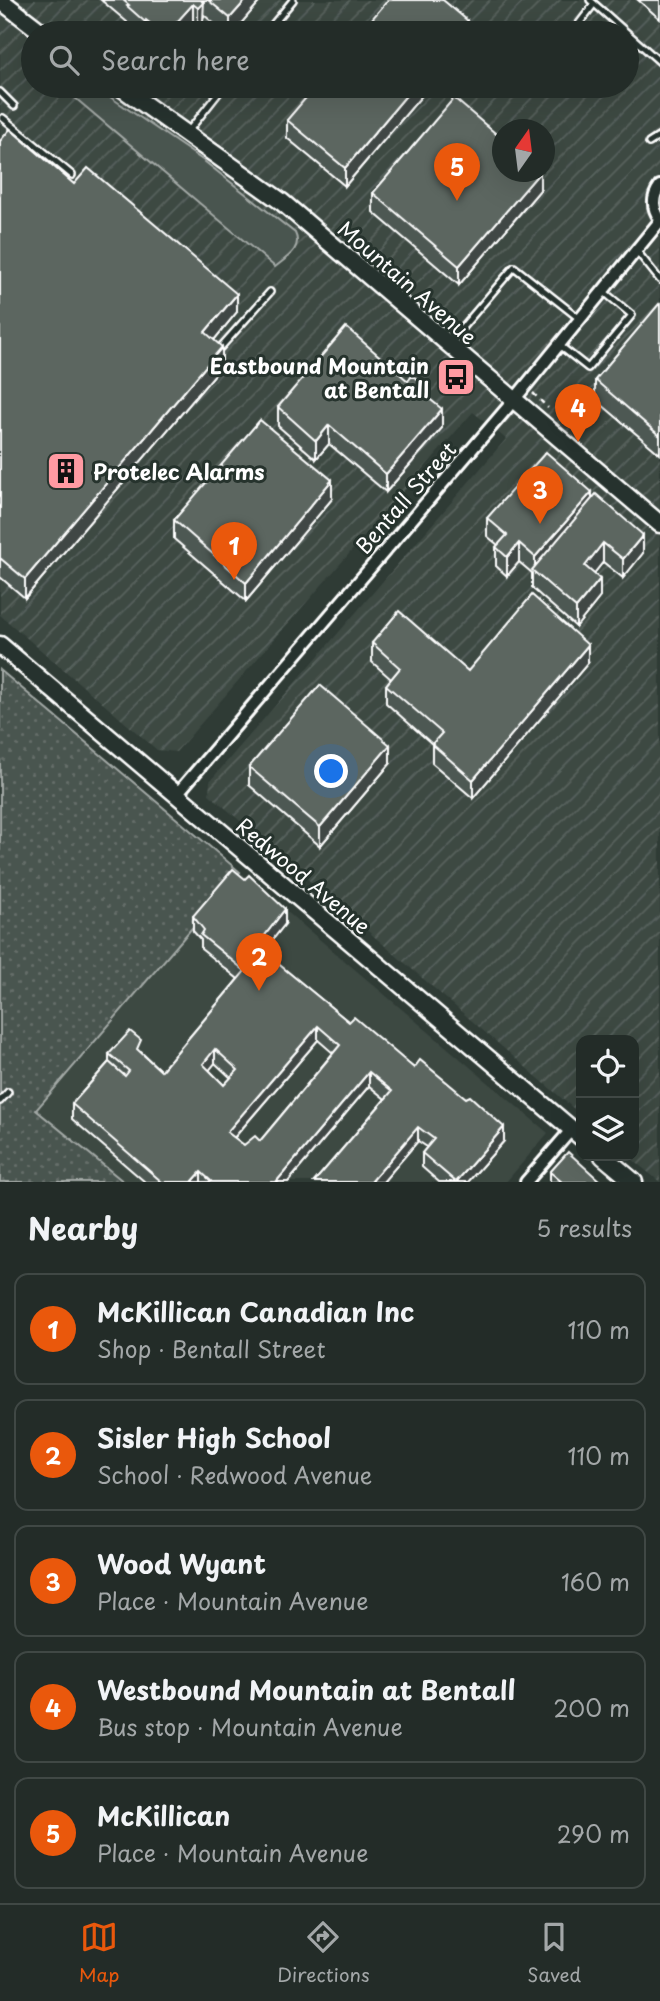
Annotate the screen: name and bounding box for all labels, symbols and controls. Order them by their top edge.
search box [21,21,639,98]
text: Search here [101,40,250,79]
icon: search [45,41,83,79]
north arrow [492,119,555,182]
pin: 5 [434,143,480,201]
street label: Mountain Avenue [331,212,485,352]
place label: Eastbound Mountain at Bentall [210,349,429,405]
bus stop icon: Eastbound Mountain at Bentall [435,356,477,398]
pin: 4 [555,384,601,442]
street label: Bentall Street [347,434,463,560]
building icon: Protelec Alarms [45,450,87,492]
place label: Protelec Alarms [93,455,264,487]
pin: 3 [517,466,563,524]
pin: 1 [211,522,257,580]
your location [314,754,348,788]
street label: Redwood Avenue [230,809,378,941]
pin: 2 [236,933,282,991]
map controls [576,1035,639,1161]
button: locate [576,1035,639,1098]
button: layers [576,1098,639,1161]
text: Nearby [28,1205,138,1250]
text: 5 results [536,1210,632,1245]
text: McKillican Canadian Inc [97,1292,414,1331]
text: 1 [48,1312,59,1347]
text: 110 m [568,1312,630,1347]
text: Shop · Bentall Street [97,1331,326,1366]
text: Sisler High School [97,1418,331,1457]
text: 2 [45,1438,61,1473]
text: 110 m [568,1438,630,1473]
text: School · Redwood Avenue [97,1457,372,1492]
text: Wood Wyant [97,1544,266,1583]
text: 3 [45,1564,61,1599]
text: 160 m [561,1564,630,1599]
text: Place · Mountain Avenue [97,1583,369,1618]
text: Westbound Mountain at Bentall [97,1670,515,1709]
text: 4 [45,1690,61,1725]
text: 200 m [553,1690,630,1725]
text: Bus stop · Mountain Avenue [97,1709,403,1744]
text: McKillican [97,1796,230,1835]
text: 5 [46,1816,60,1851]
text: 290 m [557,1816,630,1851]
text: Place · Mountain Avenue [97,1835,369,1870]
tab: Map [79,1918,119,1988]
tab: Directions [277,1918,370,1988]
tab: Saved [527,1918,581,1988]

